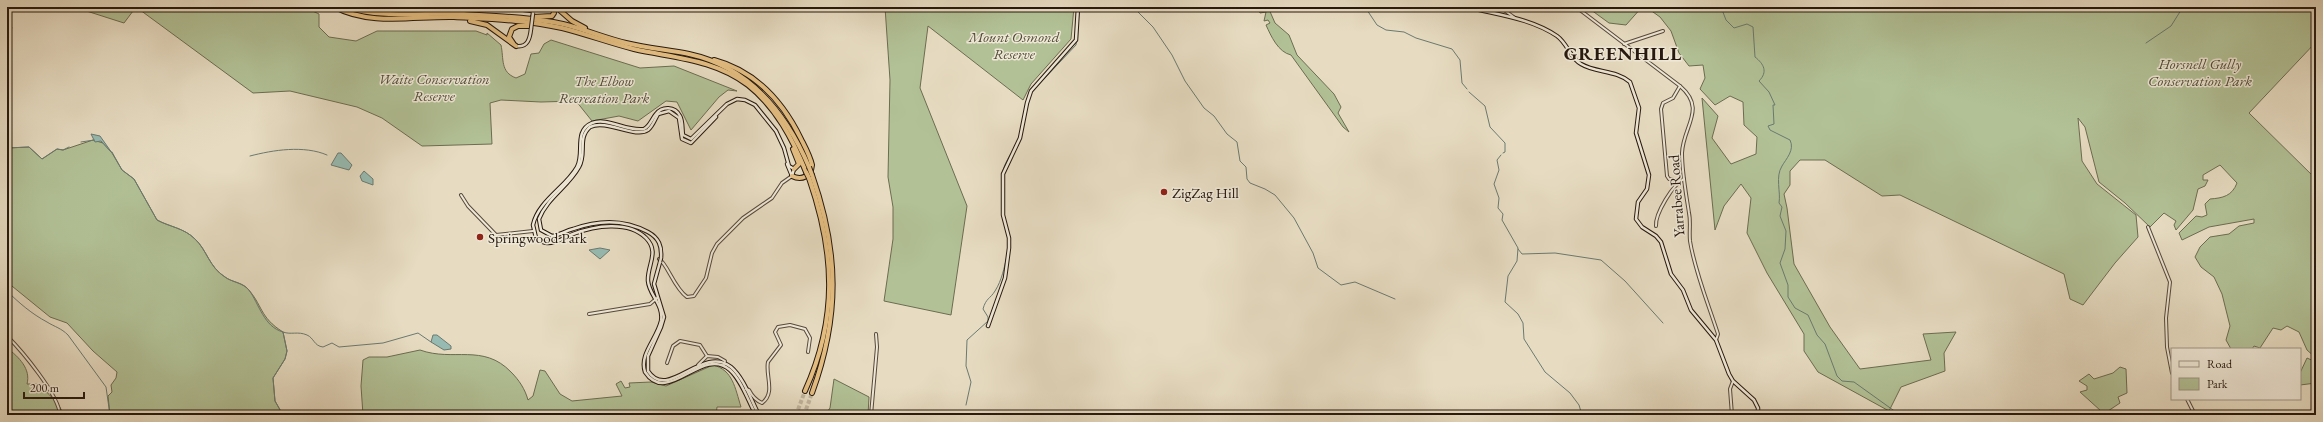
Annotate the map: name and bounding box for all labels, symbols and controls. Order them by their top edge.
park label: Mount Osmond Reserve [968,27,1060,63]
district label: GREENHILL [1564,41,1682,66]
park label: Horsnell Gully Conservation Park [2148,54,2252,90]
park label: Waite Conservation Reserve [378,69,490,105]
park label: The Elbow Recreation Park [559,71,650,107]
street label: Yarrabee Road [1664,154,1688,238]
place label: ZigZag Hill [1172,183,1239,202]
marker: ZigZag Hill [1159,187,1169,197]
place label: Springwood Park [488,228,588,247]
marker: Springwood Park [475,232,485,242]
legend [2171,348,2301,400]
text: Road [2207,356,2233,372]
scale bar [24,374,84,400]
text: Park [2207,376,2228,392]
text: 200 m [30,380,60,396]

